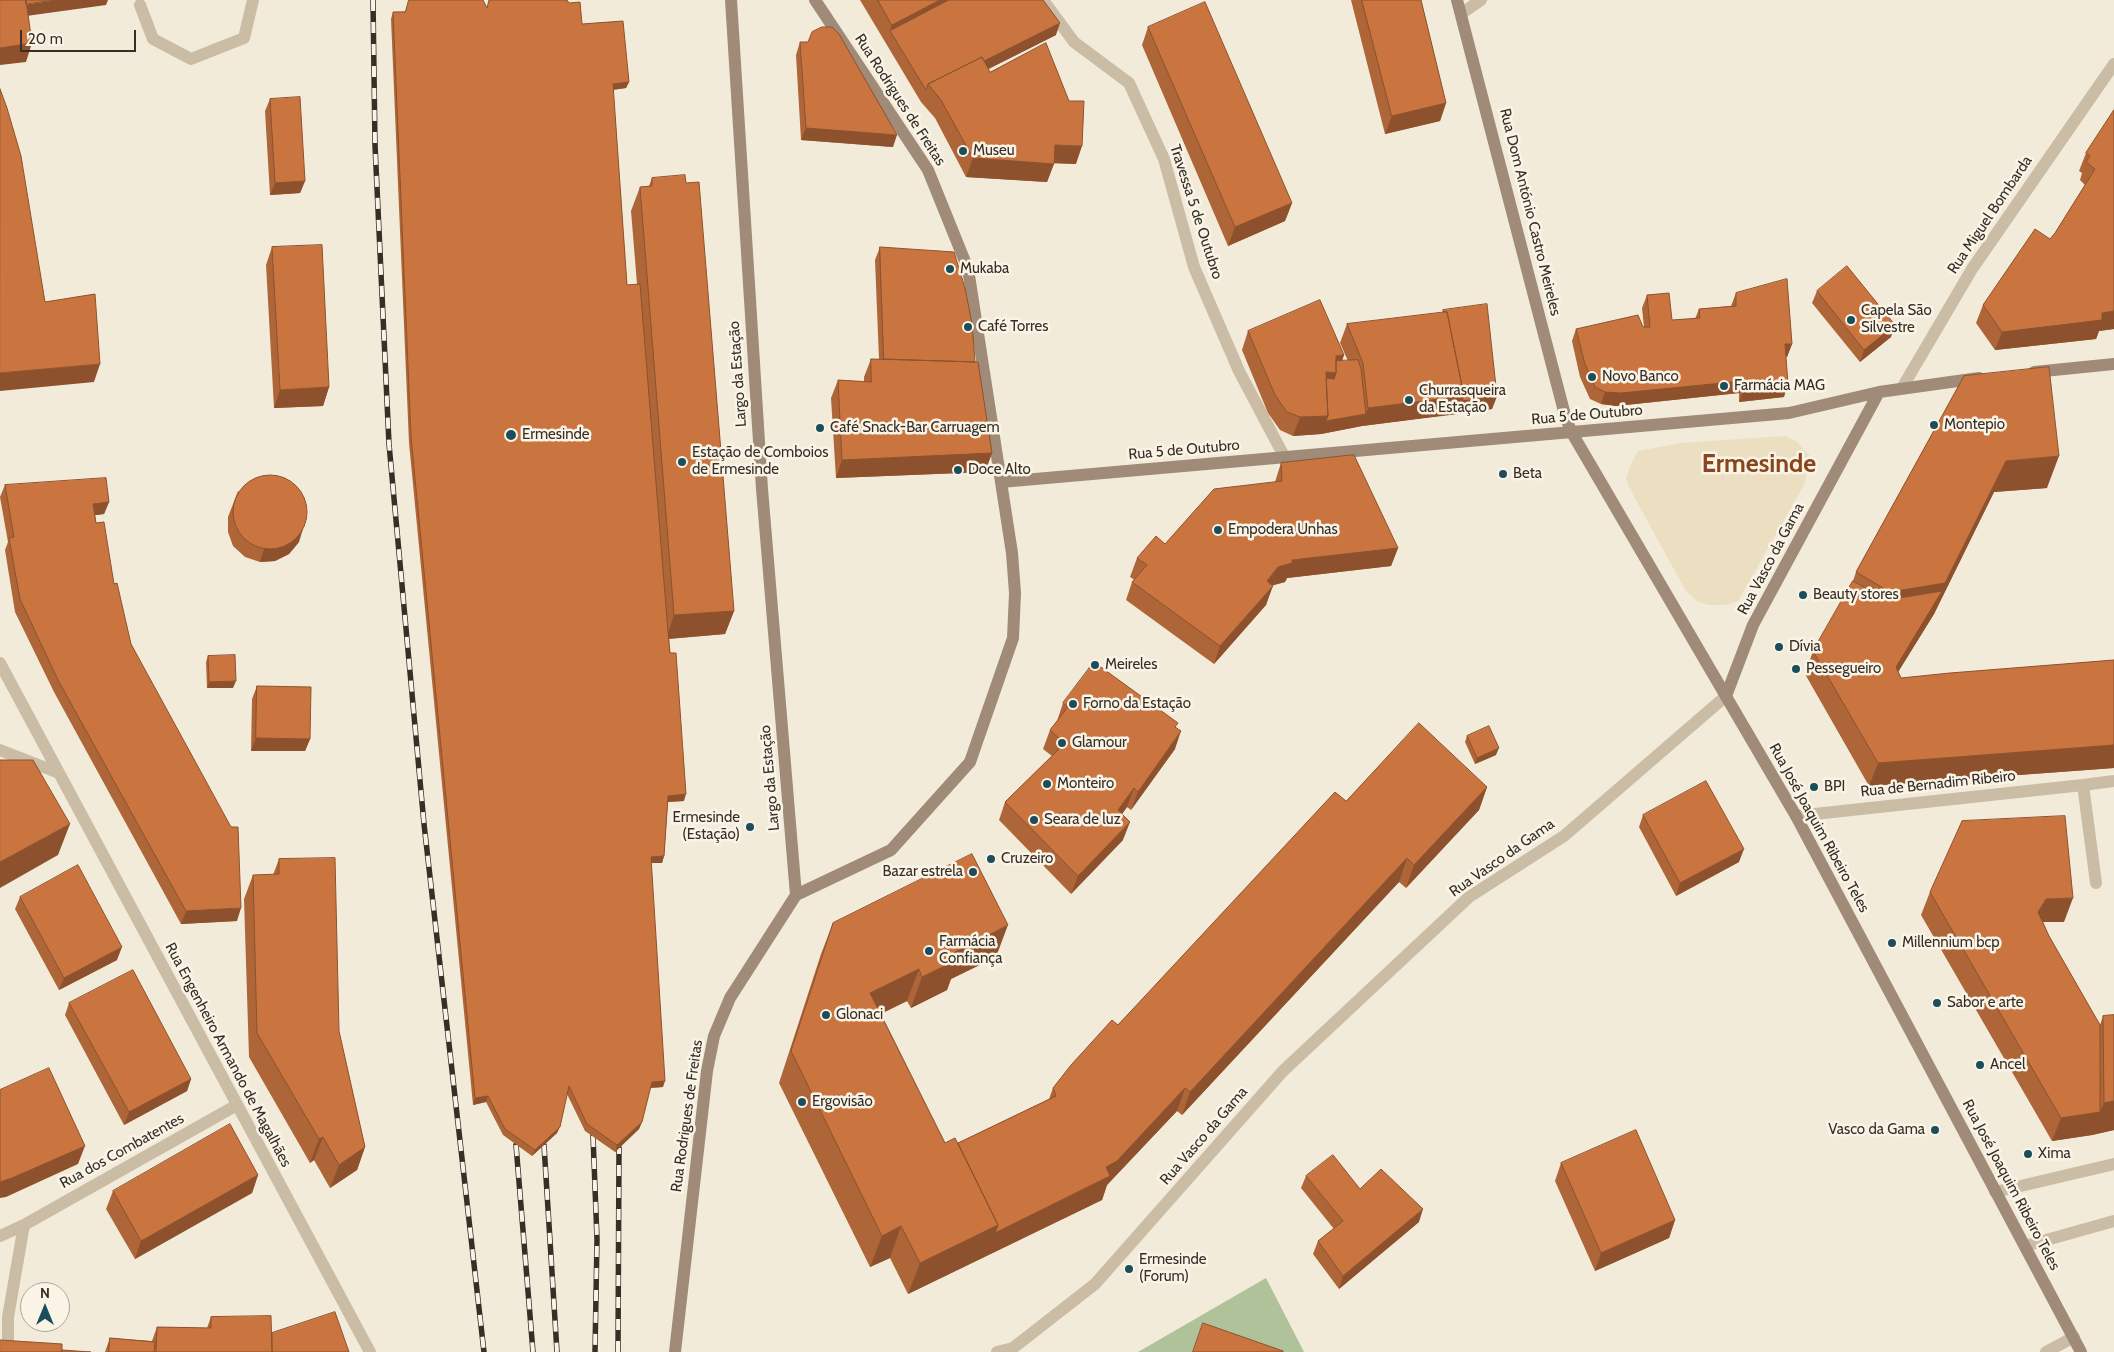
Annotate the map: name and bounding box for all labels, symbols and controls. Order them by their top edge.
scale bar [22,20,139,52]
text: 20 m [28,30,63,48]
street label: Rua Rodrigues de Freitas [851,31,949,169]
street label: Rua Dom António Castro Meireles [1495,106,1565,318]
place label: Museu [973,142,1015,160]
street label: Travessa 5 de Outubro [1166,142,1226,282]
marker: Museu [957,145,969,157]
street label: Rua Miguel Bombarda [1944,153,2036,277]
place label: Mukaba [960,260,1009,278]
marker: Mukaba [944,263,956,275]
place label: Capela São Silvestre [1861,302,1932,337]
marker: Capela São Silvestre [1845,314,1857,326]
place label: Café Torres [978,318,1048,336]
street label: Largo da Estação [725,320,751,428]
marker: Café Torres [962,321,974,333]
place label: Novo Banco [1602,368,1679,386]
marker: Novo Banco [1586,371,1598,383]
place label: Farmácia MAG [1734,377,1825,395]
marker: Farmácia MAG [1718,380,1730,392]
place label: Churrasqueira da Estação [1419,382,1506,417]
marker: Churrasqueira da Estação [1403,394,1415,406]
street label: Rua 5 de Outubro [1531,401,1643,429]
place label: Montepio [1944,416,2005,434]
place label: Café Snack-Bar Carruagem [830,419,1000,437]
marker: Montepio [1928,419,1940,431]
marker: Café Snack-Bar Carruagem [814,422,826,434]
place label: Ermesinde [522,426,590,444]
marker: Ermesinde [504,428,518,442]
street label: Rua 5 de Outubro [1128,436,1240,464]
place label: Estação de Comboios de Ermesinde [692,444,828,479]
district label: Ermesinde [1702,450,1816,480]
marker: Estação de Comboios de Ermesinde [676,456,688,468]
place label: Doce Alto [968,461,1031,479]
marker: Doce Alto [952,464,964,476]
place label: Beta [1513,465,1542,483]
marker: Beta [1497,468,1509,480]
street label: Rua Vasco da Gama [1734,500,1808,618]
place label: Empodera Unhas [1228,521,1338,539]
marker: Empodera Unhas [1212,524,1224,536]
place label: Beauty stores [1813,586,1899,604]
marker: Beauty stores [1797,589,1809,601]
place label: Dívia [1789,638,1821,656]
marker: Dívia [1773,641,1785,653]
place label: Meireles [1105,656,1157,674]
marker: Meireles [1089,659,1101,671]
place label: Pessegueiro [1806,660,1881,678]
marker: Pessegueiro [1790,663,1802,675]
place label: Forno da Estação [1083,695,1191,713]
marker: Forno da Estação [1067,698,1079,710]
street label: Largo da Estação [756,724,784,832]
place label: Glamour [1072,734,1127,752]
marker: Glamour [1056,737,1068,749]
street label: Rua José Joaquim Ribeiro Teles [1765,740,1873,916]
street label: Rua de Bernadim Ribeiro [1860,767,2016,801]
place label: Monteiro [1057,775,1114,793]
marker: Monteiro [1041,778,1053,790]
place label: BPI [1824,778,1845,796]
marker: BPI [1808,781,1820,793]
place label: Ermesinde (Estação) [672,809,740,844]
place label: Seara de luz [1044,811,1121,829]
marker: Seara de luz [1028,814,1040,826]
street label: Rua Vasco da Gama [1446,815,1558,901]
marker: Ermesinde (Estação) [744,821,756,833]
place label: Cruzeiro [1001,850,1053,868]
marker: Cruzeiro [985,853,997,865]
place label: Bazar estrela [883,863,963,881]
marker: Bazar estrela [967,866,979,878]
place label: Farmácia Confiança [939,933,1002,968]
place label: Millennium bcp [1902,934,2000,952]
marker: Millennium bcp [1886,937,1898,949]
street label: Rua Engenheiro Armando de Magalhães [161,940,295,1170]
marker: Farmácia Confiança [923,945,935,957]
place label: Sabor e arte [1947,994,2023,1012]
marker: Sabor e arte [1931,997,1943,1009]
place label: Glonaci [836,1006,883,1024]
marker: Glonaci [820,1009,832,1021]
street label: Rua Rodrigues de Freitas [667,1039,707,1193]
place label: Ancel [1990,1056,2026,1074]
marker: Ancel [1974,1059,1986,1071]
street label: Rua Vasco da Gama [1156,1083,1252,1189]
place label: Ergovisão [812,1093,873,1111]
marker: Ergovisão [796,1096,808,1108]
street label: Rua José Joaquim Ribeiro Teles [1958,1097,2064,1273]
street label: Rua dos Combatentes [57,1109,187,1193]
place label: Vasco da Gama [1828,1121,1925,1139]
marker: Vasco da Gama [1929,1124,1941,1136]
place label: Xima [2038,1145,2071,1163]
marker: Xima [2022,1148,2034,1160]
place label: Ermesinde (Forum) [1139,1251,1207,1286]
marker: Ermesinde (Forum) [1123,1263,1135,1275]
north arrow [20,1282,70,1332]
text: N [40,1284,50,1302]

